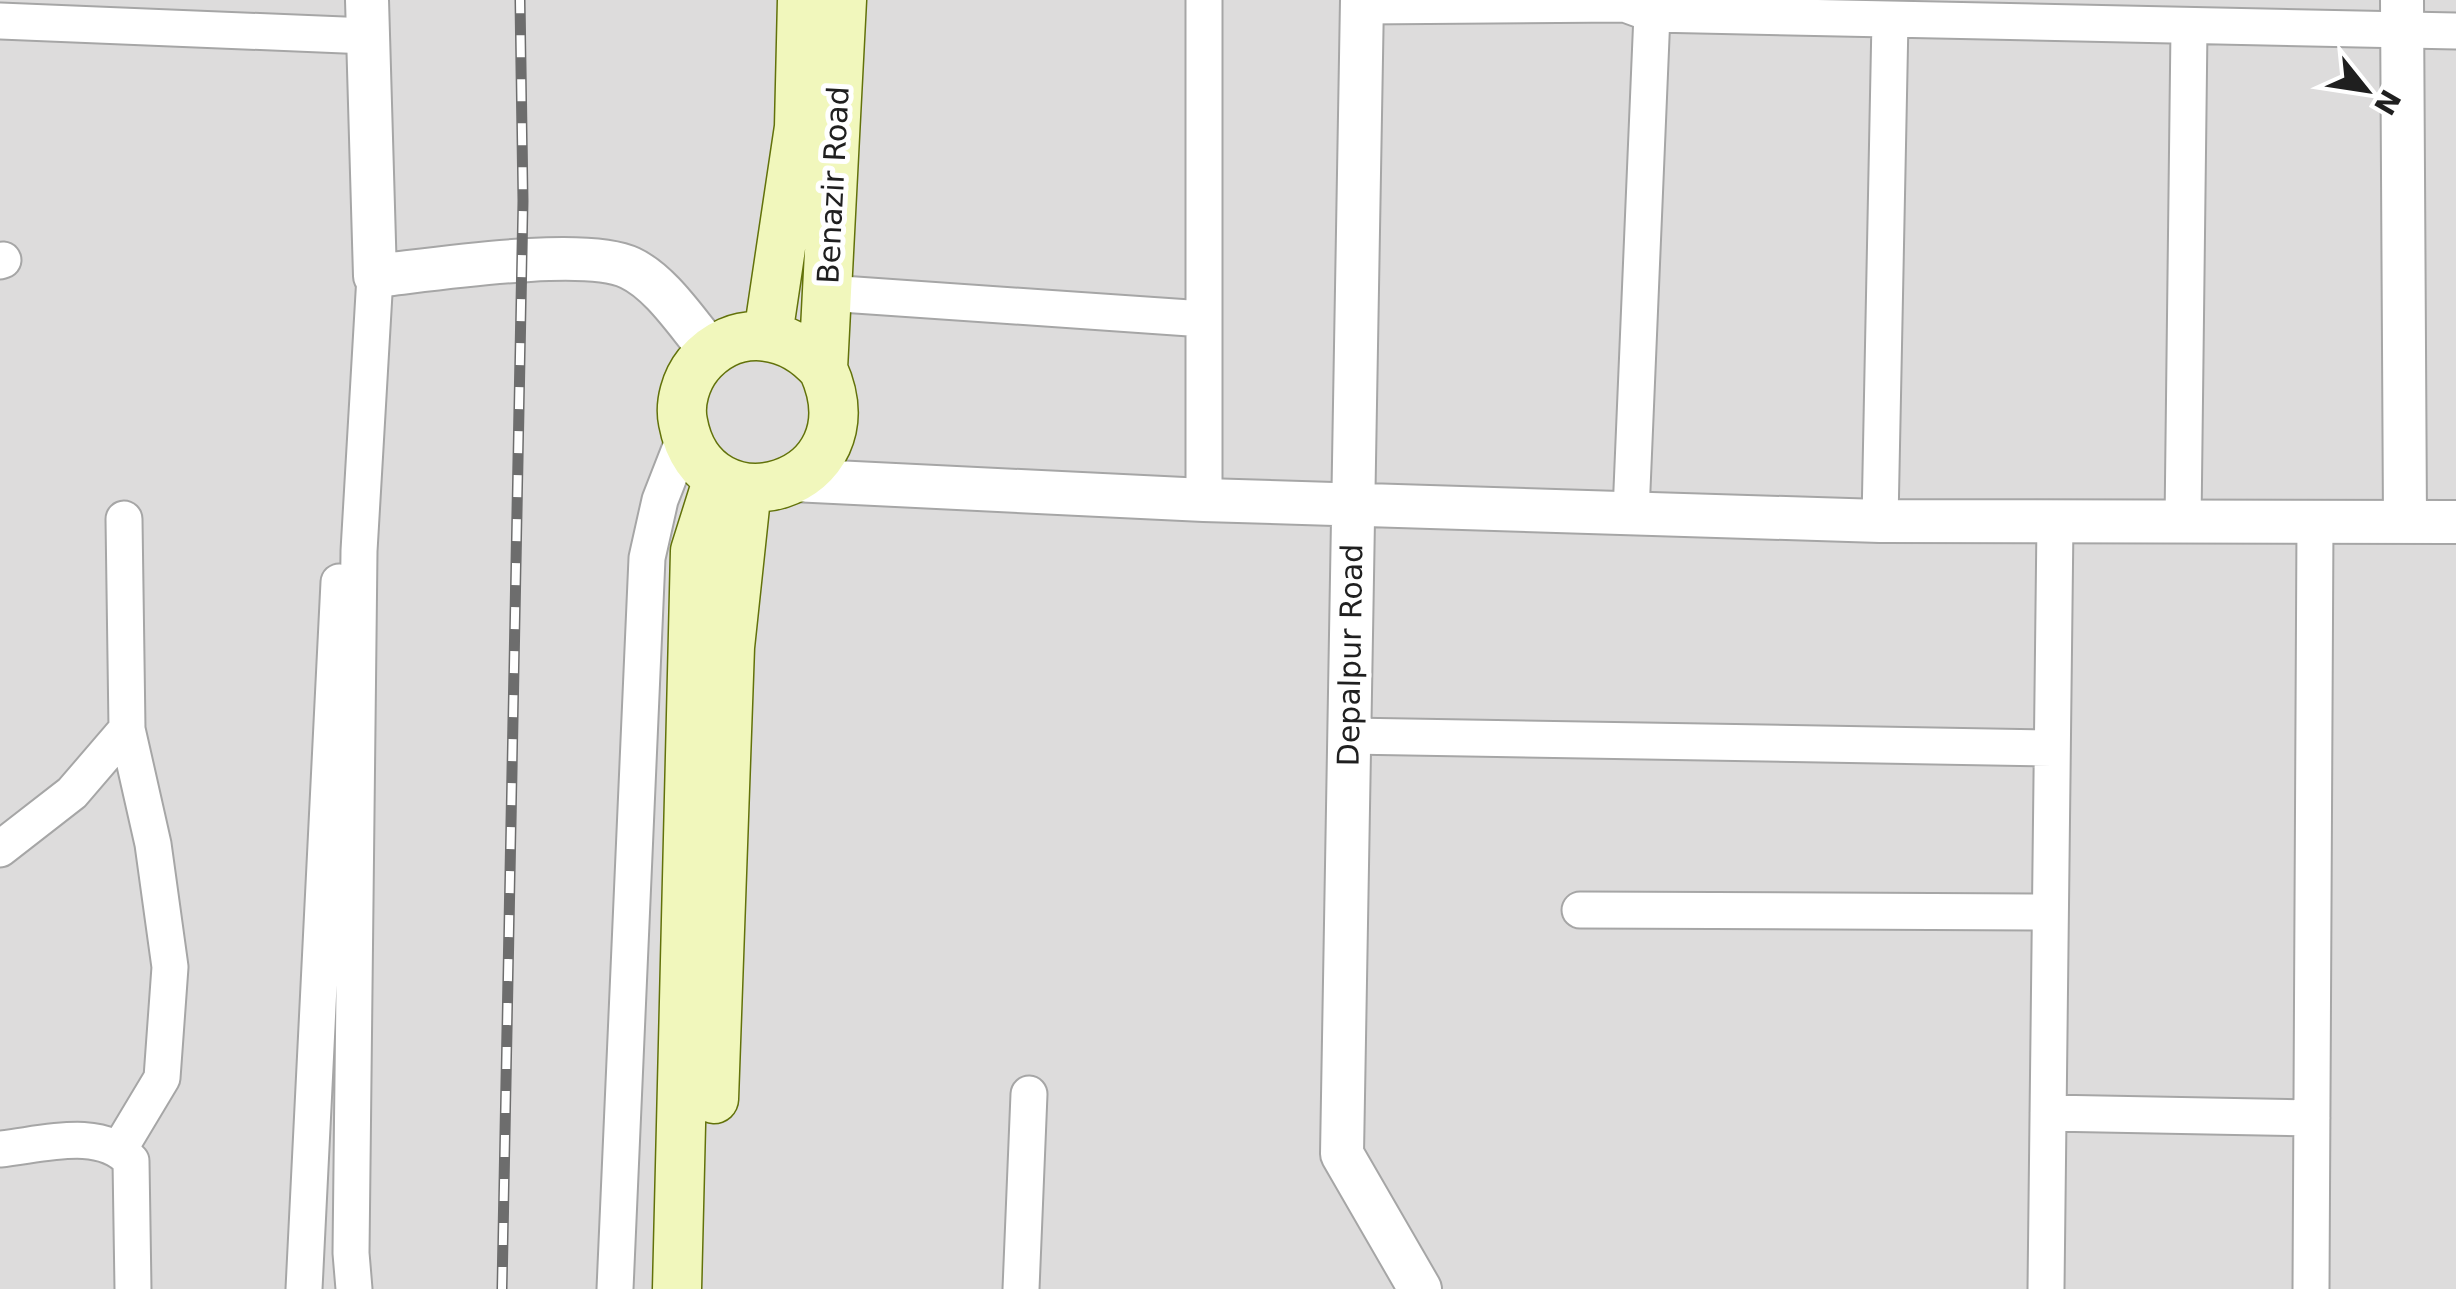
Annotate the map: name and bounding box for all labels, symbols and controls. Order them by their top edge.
north arrow [2316,40,2416,140]
text: N [2367,84,2407,121]
street label: Benazir Road [810,85,856,285]
street label: Depalpur Road [1331,543,1369,767]

